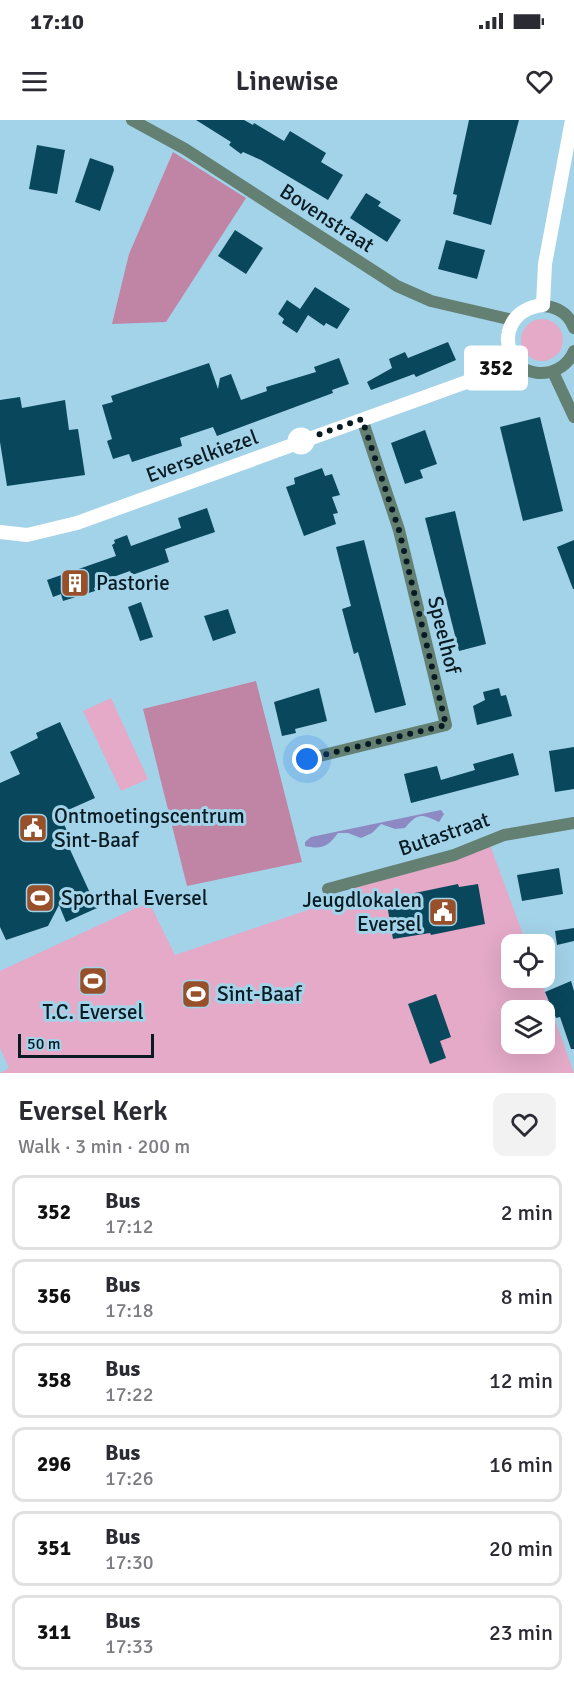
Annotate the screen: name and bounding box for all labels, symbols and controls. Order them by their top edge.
text: 17:10 [30,8,84,35]
icon: menu [18,65,51,98]
text: Linewise [236,65,338,98]
icon: heart [523,65,556,98]
street label: Bovenstraat [275,178,379,258]
line badge: 352 [462,348,530,388]
text: 352 [479,355,513,381]
street label: Everselkiezel [142,424,262,488]
unlabelled marker [288,428,314,454]
building icon: Pastorie [59,567,91,599]
place label: Pastorie [96,570,170,596]
street label: Speelhof [422,593,466,678]
your location [292,744,322,774]
place label: Ontmoetingscentrum Sint-Baaf [54,803,245,853]
street label: Butastraat [395,806,493,862]
public building icon: Ontmoetingscentrum Sint-Baaf [17,812,49,844]
sports icon: Sporthal Eversel [24,882,56,914]
place label: Sporthal Eversel [61,885,208,911]
place label: Jeugdlokalen Eversel [302,887,422,937]
public building icon: Jeugdlokalen Eversel [427,896,459,928]
map controls [501,934,555,1054]
button: locate [501,934,555,988]
sports icon: T.C. Eversel [77,965,109,997]
sports icon: Sint-Baaf [180,978,212,1010]
place label: Sint-Baaf [217,981,303,1007]
place label: T.C. Eversel [42,999,144,1025]
button: layers [501,1000,555,1054]
scale bar [18,1031,154,1058]
text: 50 m [27,1034,61,1054]
button: heart [493,1093,556,1156]
text: Eversel Kerk [18,1094,168,1128]
text: Walk · 3 min · 200 m [18,1134,190,1159]
text: Bus [105,1187,140,1214]
text: 352 [37,1199,71,1225]
text: 2 min [501,1199,553,1226]
text: 17:12 [105,1214,154,1239]
text: Bus [105,1271,140,1298]
text: 356 [37,1283,71,1309]
text: 8 min [501,1283,553,1310]
text: 17:18 [105,1298,154,1323]
text: Bus [105,1355,140,1382]
text: 358 [37,1367,71,1393]
text: 12 min [489,1367,553,1394]
text: 17:22 [105,1382,154,1407]
text: Bus [105,1439,140,1466]
text: 296 [37,1451,71,1477]
text: 16 min [489,1451,553,1478]
text: 17:26 [105,1466,154,1491]
text: Bus [105,1523,140,1550]
text: 351 [37,1535,71,1561]
text: 20 min [489,1535,553,1562]
text: 17:30 [105,1550,154,1575]
text: Bus [105,1607,140,1634]
text: 311 [37,1619,71,1645]
text: 23 min [489,1619,553,1646]
text: 17:33 [105,1634,154,1659]

